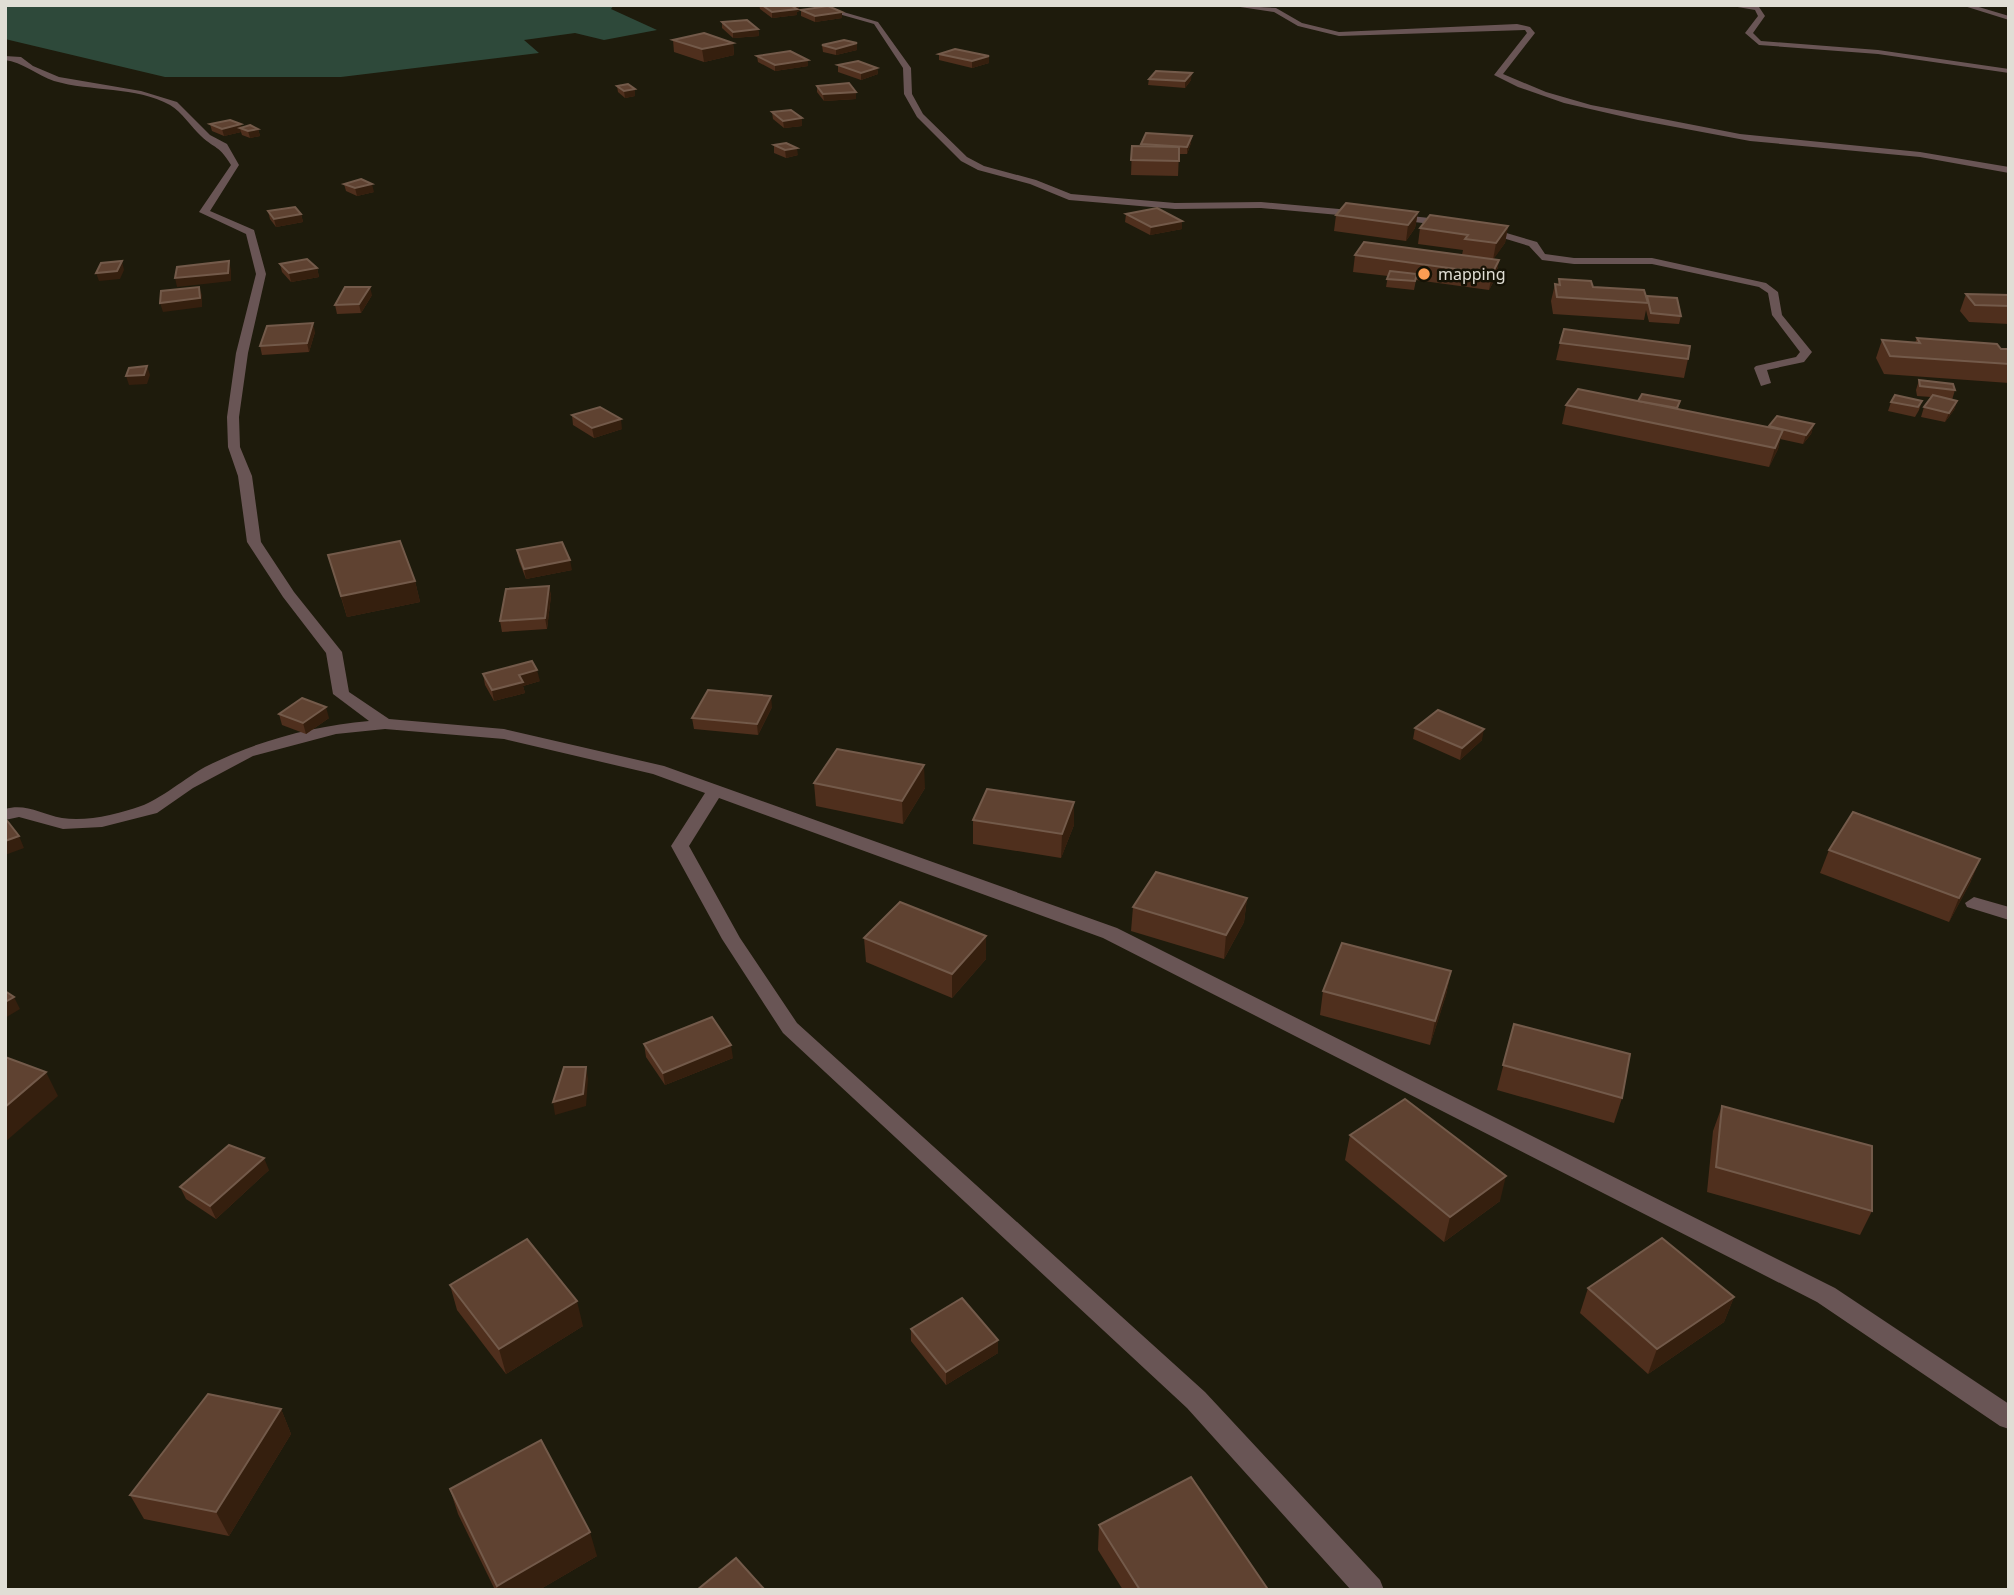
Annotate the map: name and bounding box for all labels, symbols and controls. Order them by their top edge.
place label: mapping [1438,263,1505,285]
marker: mapping [1416,266,1432,282]

